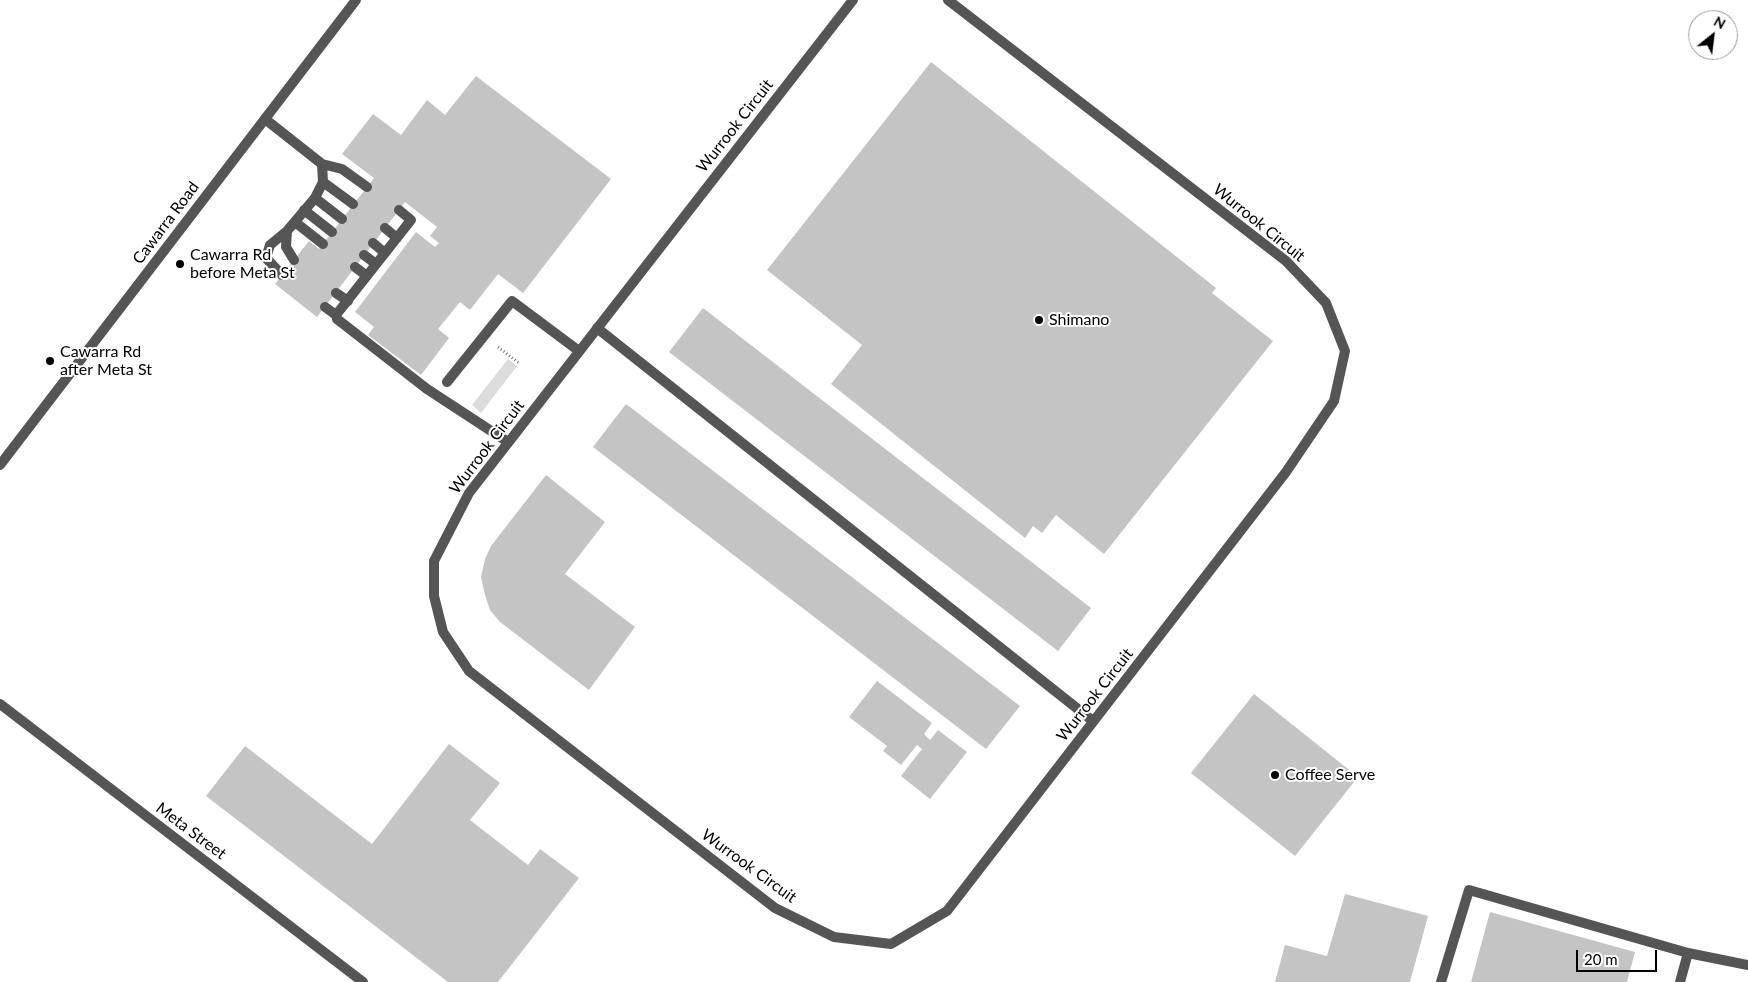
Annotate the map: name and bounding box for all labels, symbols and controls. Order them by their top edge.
north arrow [1688,10,1738,60]
text: N [1711,12,1729,32]
street label: Wurrook Circuit [693,76,777,176]
street label: Cawarra Road [129,178,203,268]
street label: Wurrook Circuit [1209,180,1309,266]
place label: Cawarra Rd before Meta St [190,245,295,283]
marker: Cawarra Rd before Meta St [174,258,186,270]
place label: Shimano [1049,310,1109,330]
marker: Shimano [1033,314,1045,326]
place label: Cawarra Rd after Meta St [60,342,152,380]
marker: Cawarra Rd after Meta St [44,355,56,367]
street label: Wurrook Circuit [445,396,529,498]
street label: Wurrook Circuit [1053,645,1137,745]
place label: Coffee Serve [1285,765,1375,785]
marker: Coffee Serve [1269,769,1281,781]
street label: Meta Street [152,798,230,864]
street label: Wurrook Circuit [698,825,800,907]
scale bar [1578,940,1659,972]
text: 20 m [1584,950,1618,968]

